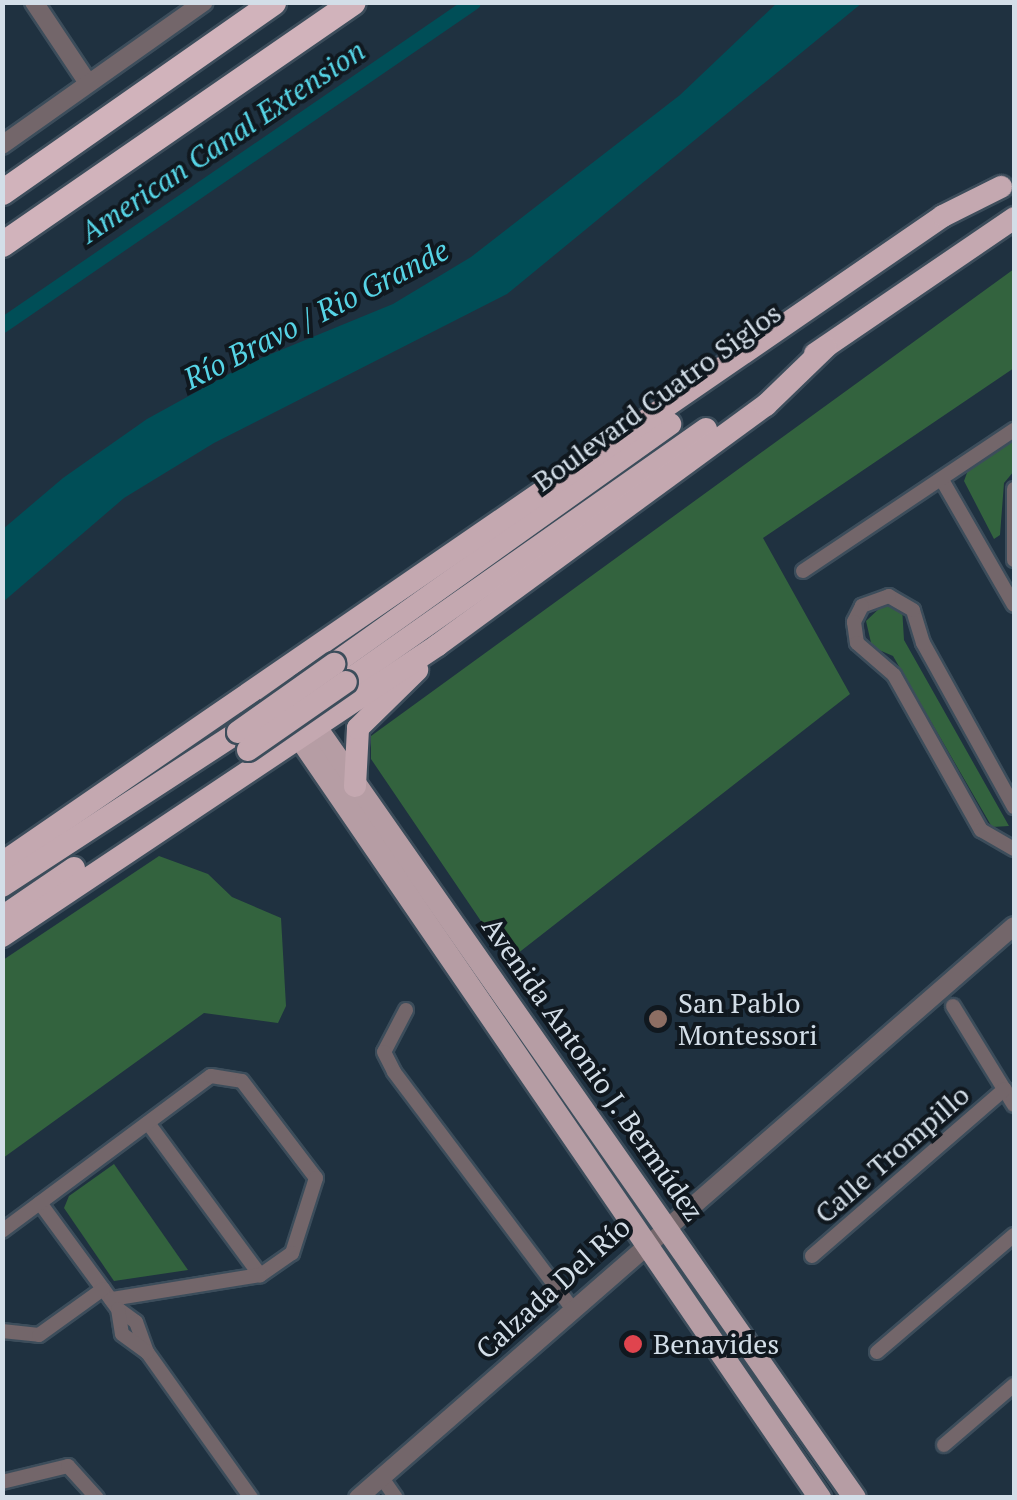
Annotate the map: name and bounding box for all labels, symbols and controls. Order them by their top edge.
water label: American Canal Extension [72,32,372,250]
water label: Río Bravo / Rio Grande [178,232,454,396]
street label: Boulevard Cuatro Siglos [527,296,787,498]
street label: Avenida Antonio J. Bermúdez [475,910,711,1228]
place label: San Pablo Montessori [678,986,818,1052]
marker: San Pablo Montessori [647,1008,669,1030]
street label: Calle Trompillo [808,1078,976,1230]
street label: Calzada Del Río [469,1210,637,1366]
place label: Benavides [653,1327,779,1361]
marker: Benavides [622,1333,644,1355]

